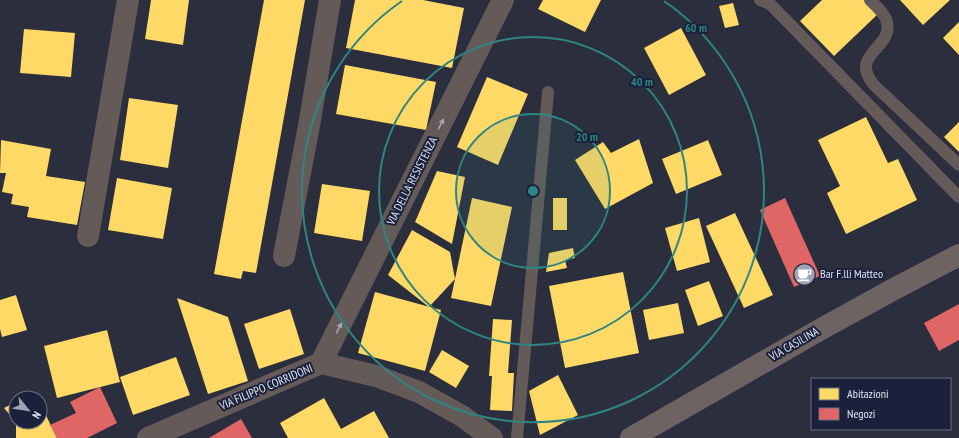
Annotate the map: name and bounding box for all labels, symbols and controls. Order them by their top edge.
text: 60 m [685,20,707,35]
text: 40 m [631,74,653,89]
one-way arrow [438,118,444,130]
text: 20 m [576,129,598,144]
street label: VIA DELLA RESISTENZA [382,134,440,228]
centre of rings [526,184,540,198]
cafe icon: Bar F.lli Matteo [792,261,818,287]
place label: Bar F.lli Matteo [820,266,883,281]
one-way arrow [335,322,342,334]
street label: VIA CASILINA [765,323,822,364]
street label: VIA FILIPPO CORRIDONI [216,360,315,413]
legend [811,378,951,430]
text: Abitazioni [847,386,889,401]
north arrow [8,390,48,430]
text: Negozi [847,406,875,421]
text: N [29,409,44,421]

